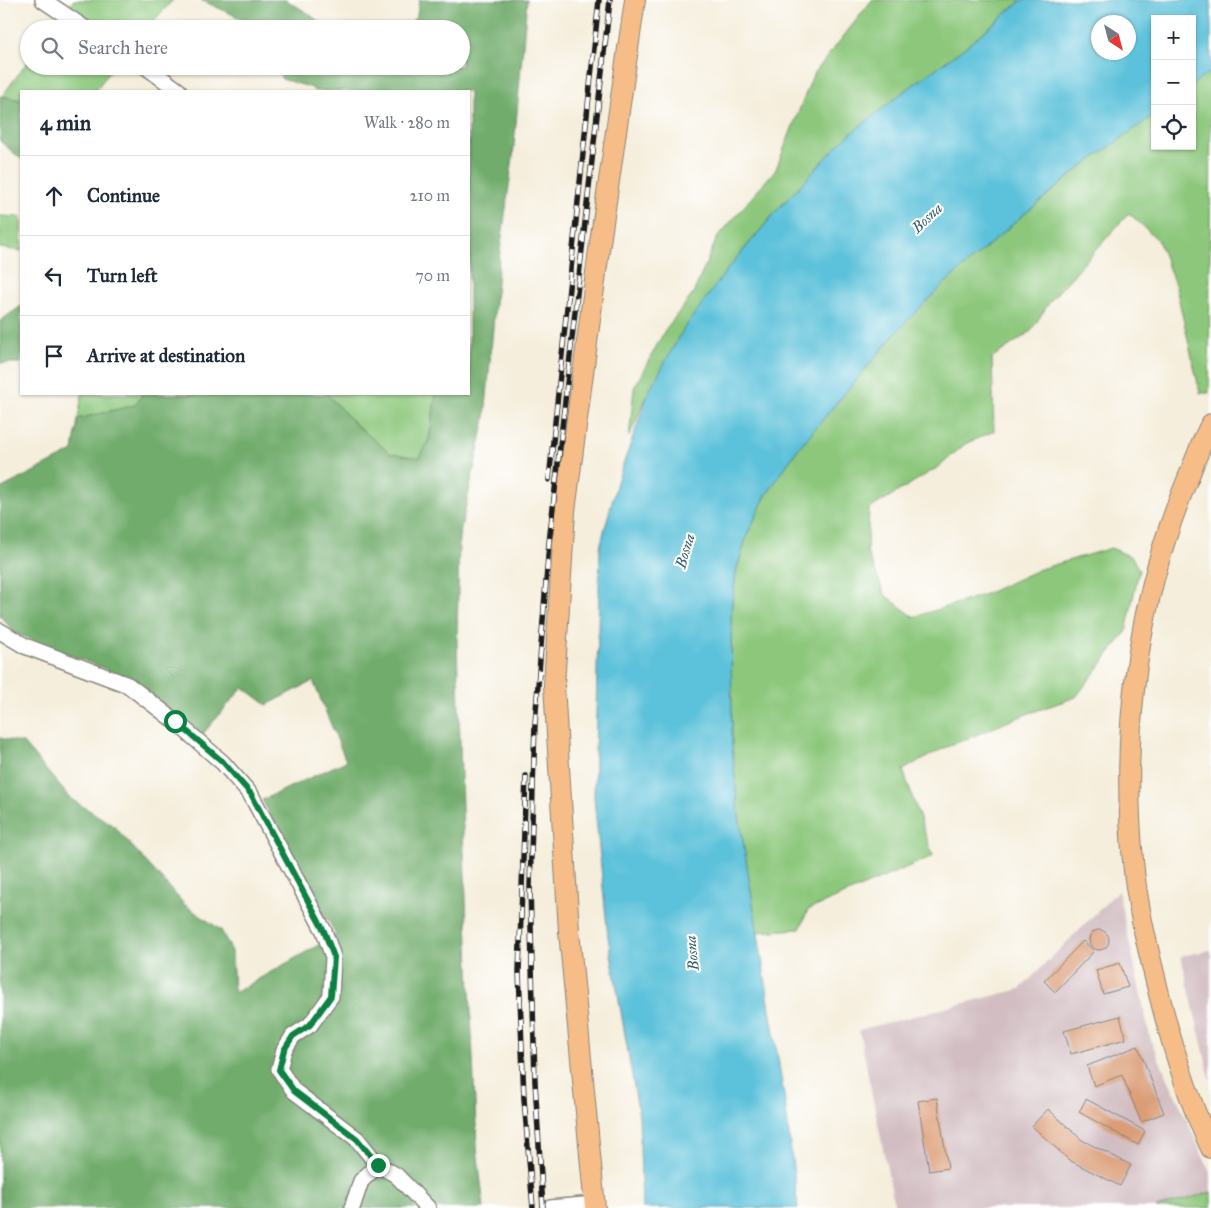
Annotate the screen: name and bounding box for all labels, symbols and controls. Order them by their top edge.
north arrow [1091,15,1136,60]
map controls [1151,15,1196,150]
button: + [1151,15,1196,60]
search box [20,20,470,75]
icon: search [38,34,66,62]
text: Search here [78,36,168,59]
button: − [1151,60,1196,105]
button: locate [1151,105,1196,150]
text: 4 min [40,110,91,136]
text: Walk · 280 m [364,113,450,132]
icon: ahead [40,182,68,210]
text: Continue [87,184,160,207]
text: 210 m [410,186,450,205]
water label: Bosna [907,199,946,237]
icon: left [40,262,68,290]
text: Turn left [87,264,157,287]
text: 70 m [415,266,450,285]
icon: arrive [40,342,68,370]
text: Arrive at destination [87,344,245,367]
water label: Bosna [671,532,698,571]
route start [164,710,187,733]
water label: Bosna [681,935,703,972]
route end [367,1154,390,1177]

